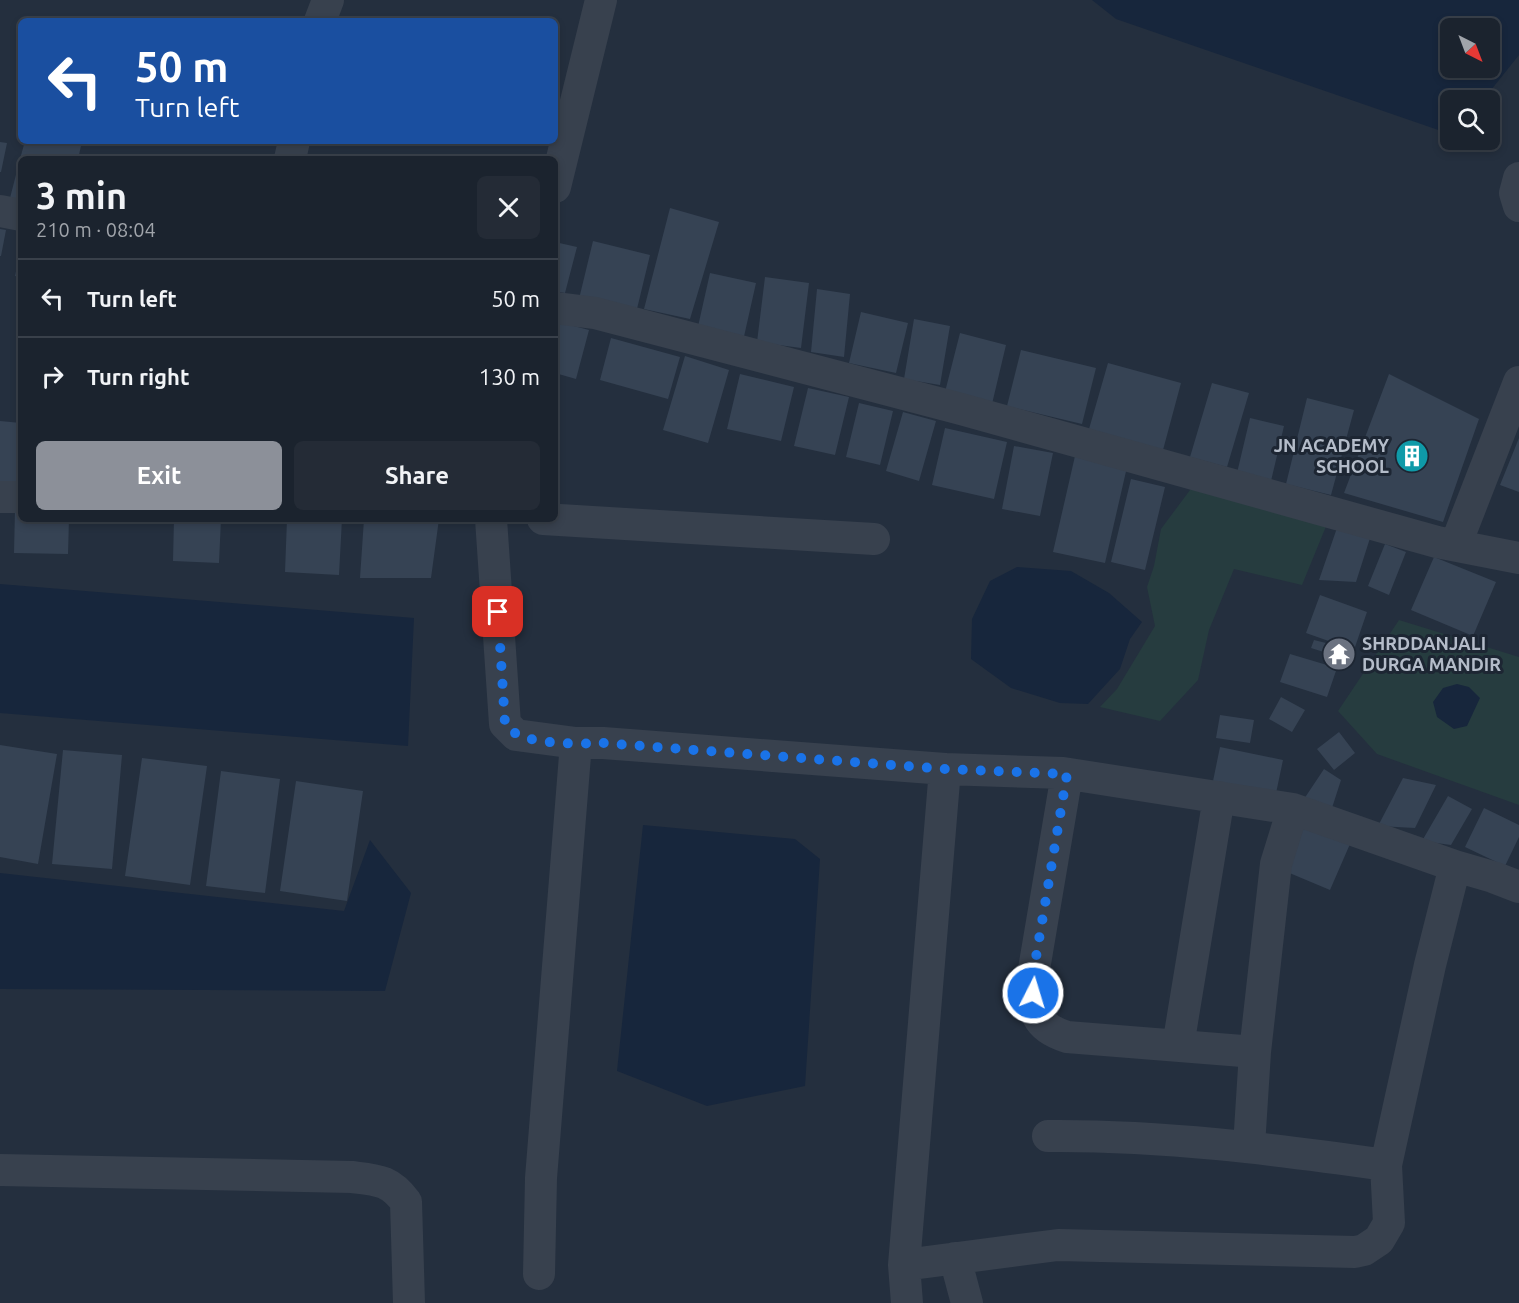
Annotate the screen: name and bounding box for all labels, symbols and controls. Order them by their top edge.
north arrow [1440,18,1500,78]
map controls [1440,18,1500,150]
icon: left [36,42,114,120]
text: 50 m [135,43,229,90]
button: search [1440,90,1500,150]
text: Turn left [135,92,239,122]
text: 3 min [36,175,127,216]
button: close [477,176,540,239]
text: 210 m · 08:04 [36,218,156,241]
icon: left [36,282,69,315]
text: Turn left [87,286,177,311]
text: 50 m [491,286,540,311]
icon: right [36,360,69,393]
text: Turn right [87,364,189,389]
text: 130 m [479,364,540,389]
place label: JN ACADEMY SCHOOL [1274,435,1389,476]
building icon: JN ACADEMY SCHOOL [1394,438,1430,474]
button: Exit [36,441,282,510]
button: Share [294,441,540,510]
pin [472,586,523,637]
icon: arrive [481,595,514,628]
place label: SHRDDANJALI DURGA MANDIR [1362,633,1501,674]
temple icon: SHRDDANJALI DURGA MANDIR [1321,636,1357,672]
position arrow [1001,961,1065,1025]

